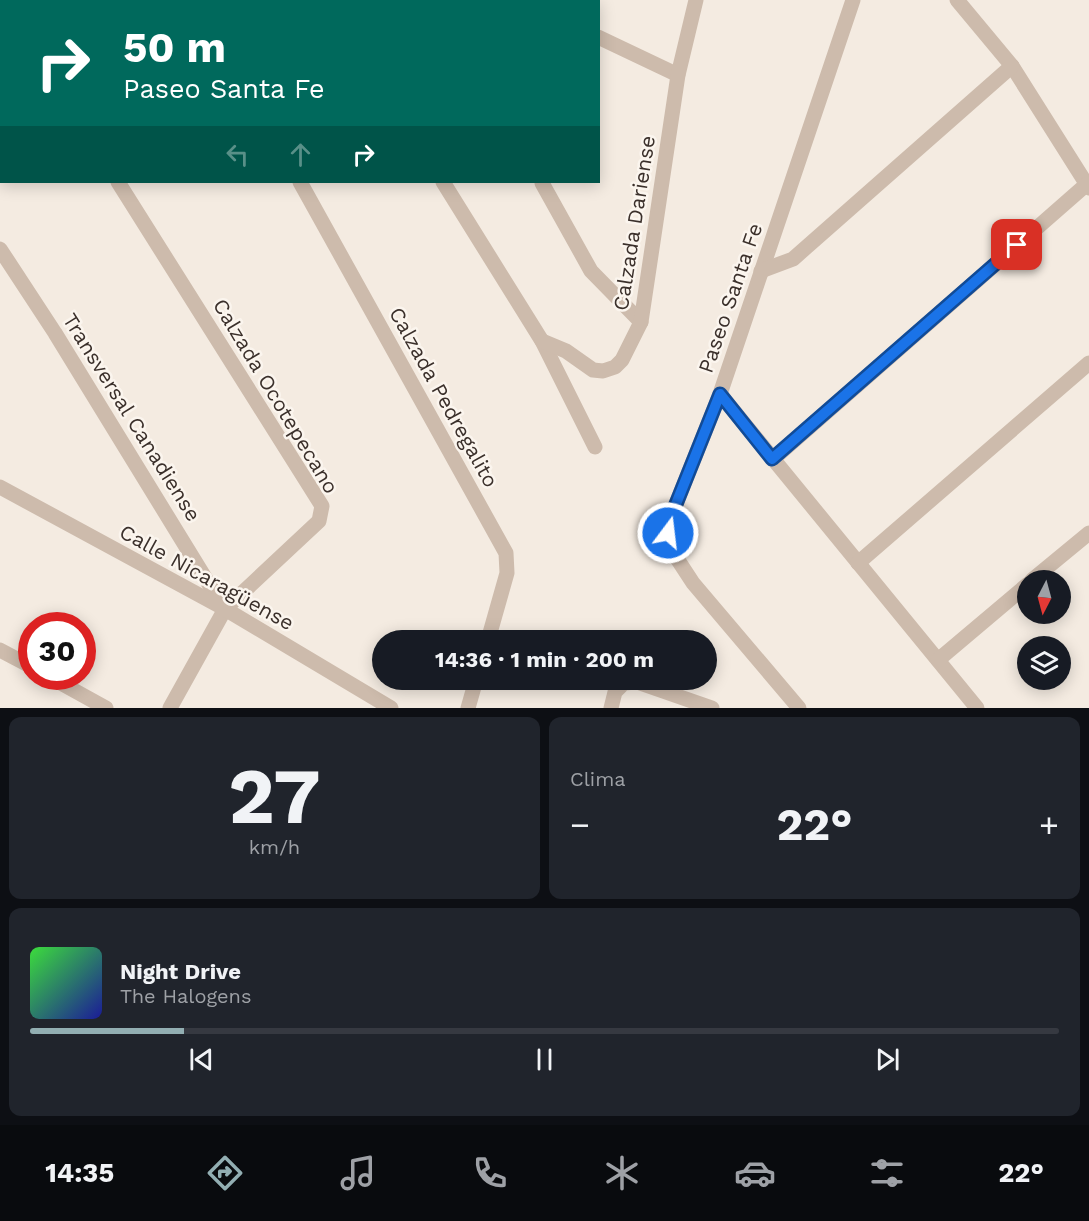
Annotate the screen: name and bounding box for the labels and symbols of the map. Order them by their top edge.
street label: Calzada Dariense [608,134,660,312]
pin [991,219,1042,270]
street label: Paseo Santa Fe [693,220,767,376]
street label: Calzada Ocotepecano [208,294,344,498]
street label: Calzada Pedregalito [384,302,504,492]
street label: Transversal Canadiense [58,308,206,526]
position arrow [636,501,700,565]
street label: Calle Nicaragüense [115,519,299,635]
north arrow [1017,570,1071,624]
speed limit sign: 30 [18,612,96,690]

